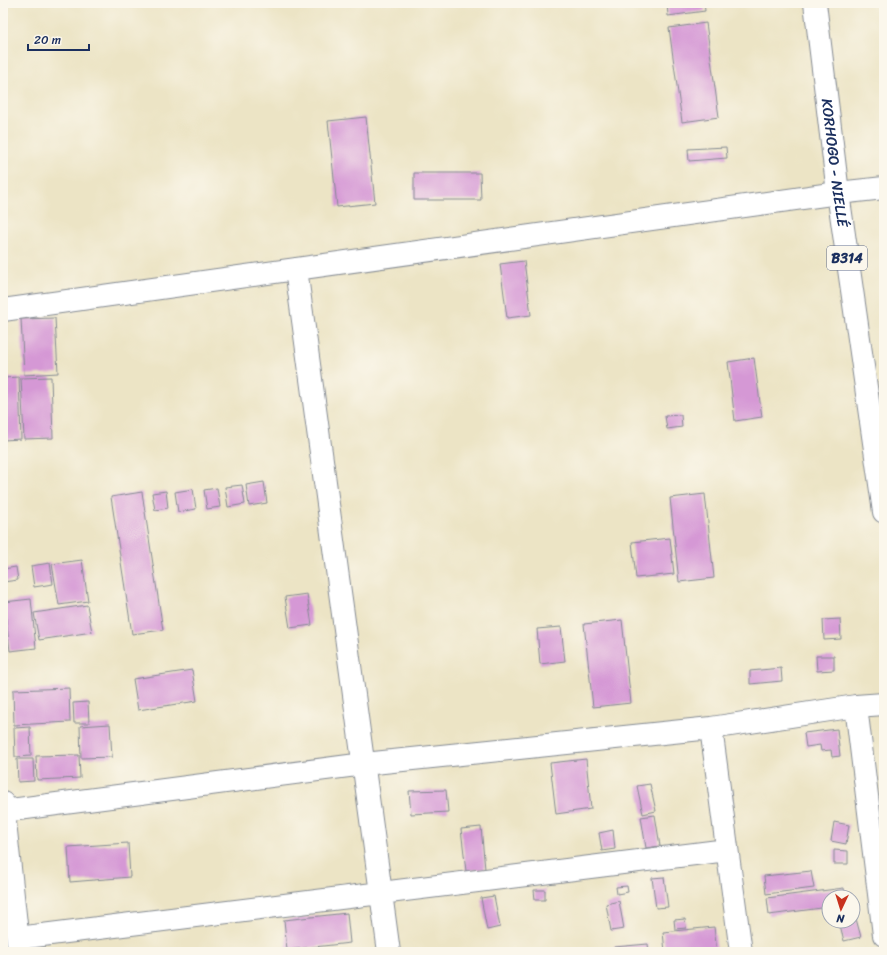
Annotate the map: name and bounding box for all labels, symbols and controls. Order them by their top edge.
scale bar [28,26,89,52]
text: 20 m [34,29,61,51]
street label: KORHOGO - NIELLÉ [814,97,856,230]
road number: B314 [827,246,867,270]
north arrow [821,889,861,929]
text: N [835,909,846,928]

